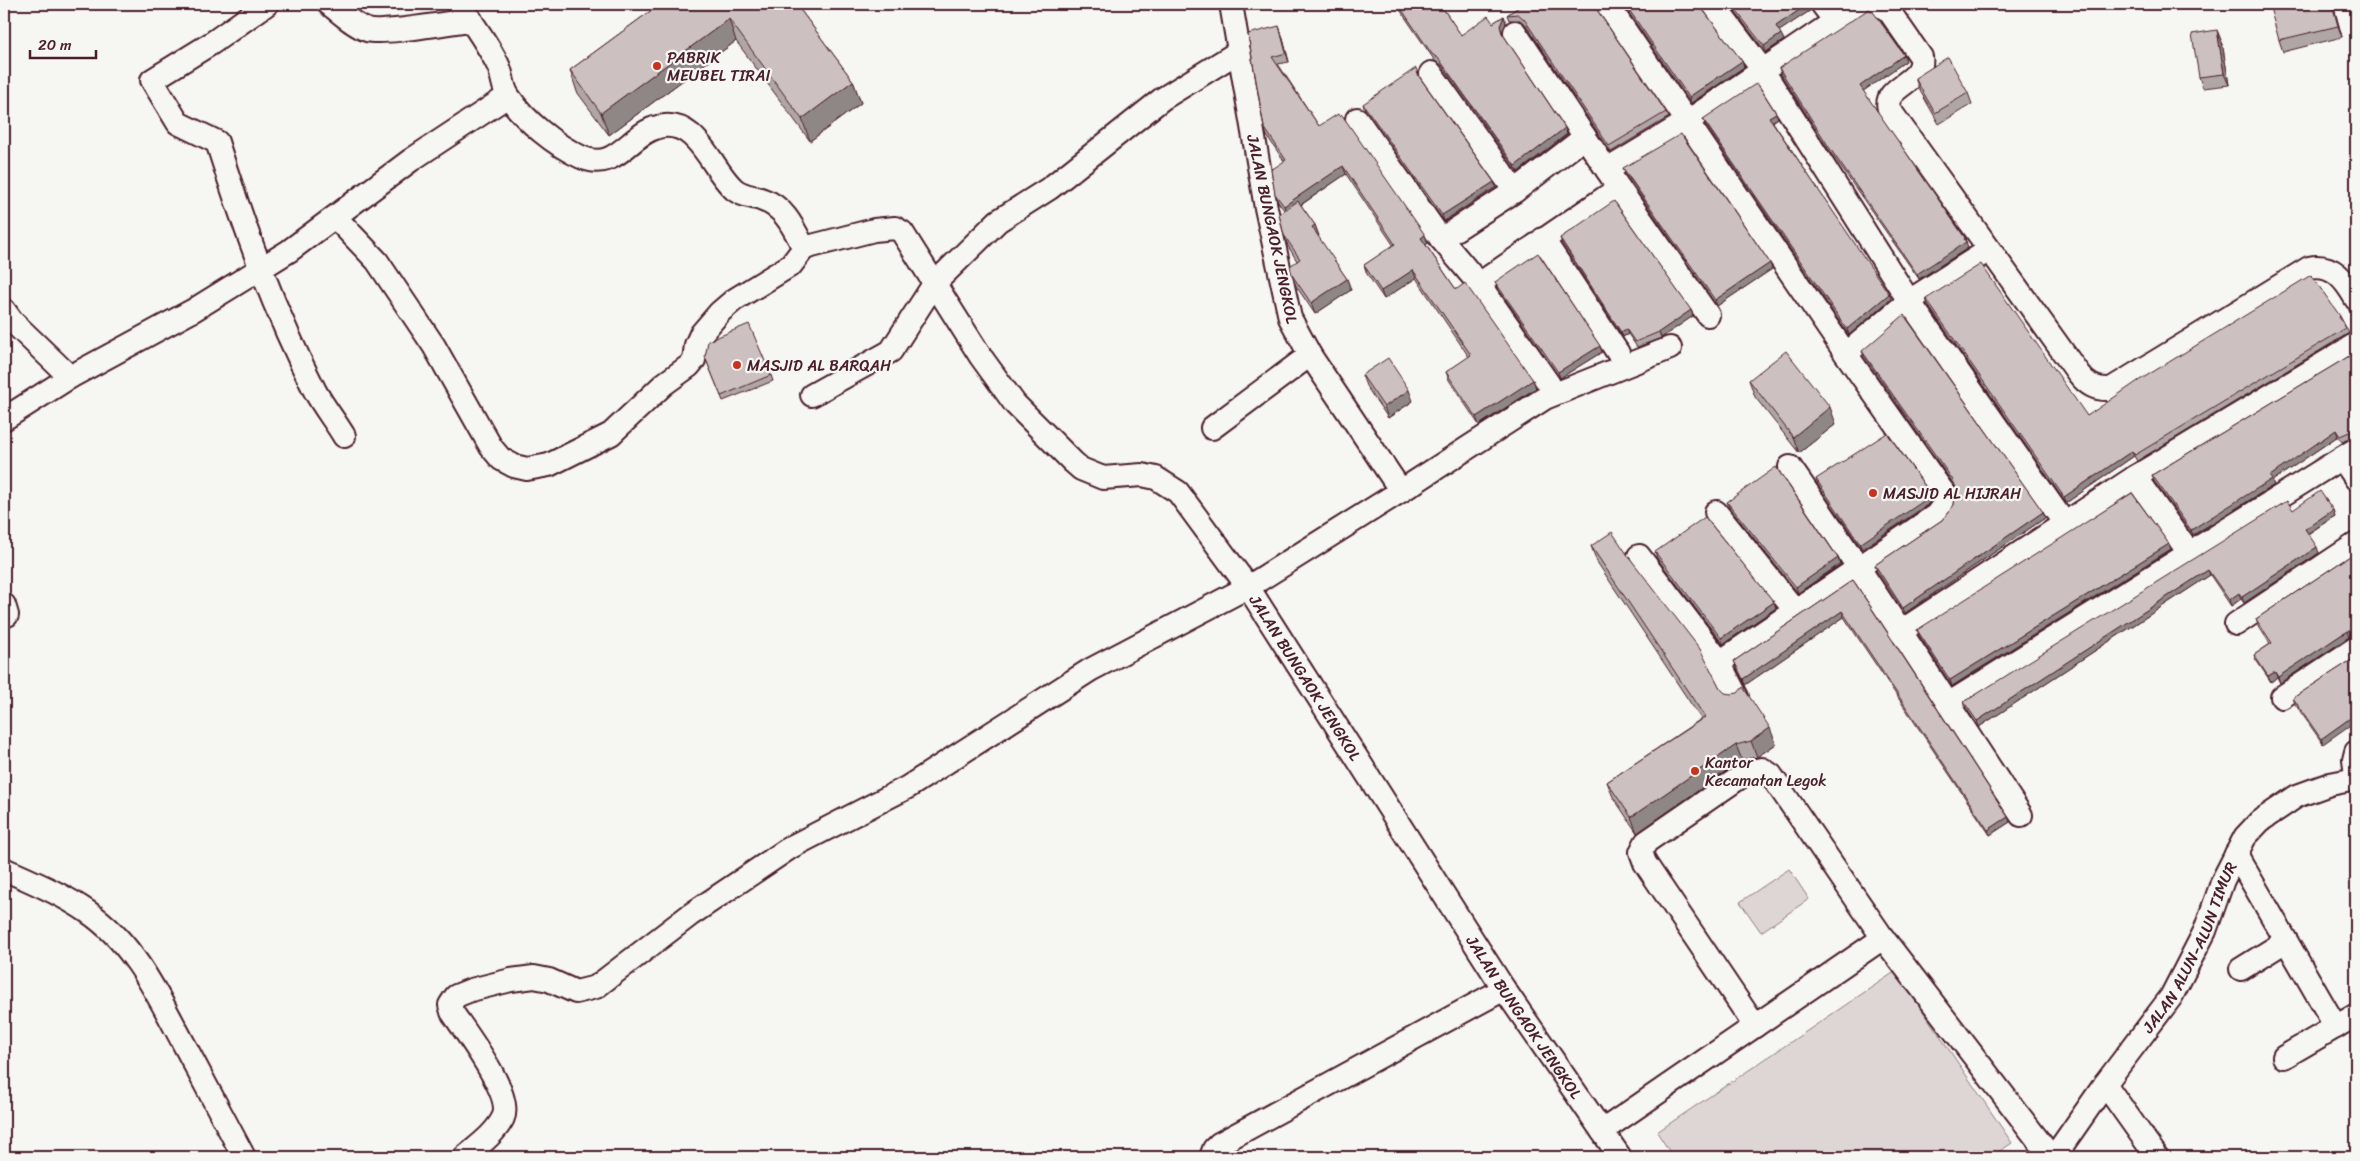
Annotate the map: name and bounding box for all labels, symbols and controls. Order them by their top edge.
scale bar [30,28,96,60]
text: 20 m [38,32,72,58]
place label: PABRIK MEUBEL TIRAI [667,43,770,90]
marker: PABRIK MEUBEL TIRAI [651,60,663,72]
street label: JALAN BUNGAOK JENGKOL [1238,131,1307,327]
place label: MASJID AL BARQAH [747,351,891,380]
marker: MASJID AL BARQAH [731,359,743,371]
place label: MASJID AL HIJRAH [1883,479,2021,508]
marker: MASJID AL HIJRAH [1867,487,1879,499]
street label: JALAN BUNGAOK JENGKOL [1241,588,1369,767]
place label: Kantor Kecamatan Legok [1705,748,1827,795]
marker: Kantor Kecamatan Legok [1689,765,1701,777]
street label: JALAN ALUN-ALUN TIMUR [2134,856,2245,1040]
street label: JALAN BUNGAOK JENGKOL [1458,929,1590,1106]

